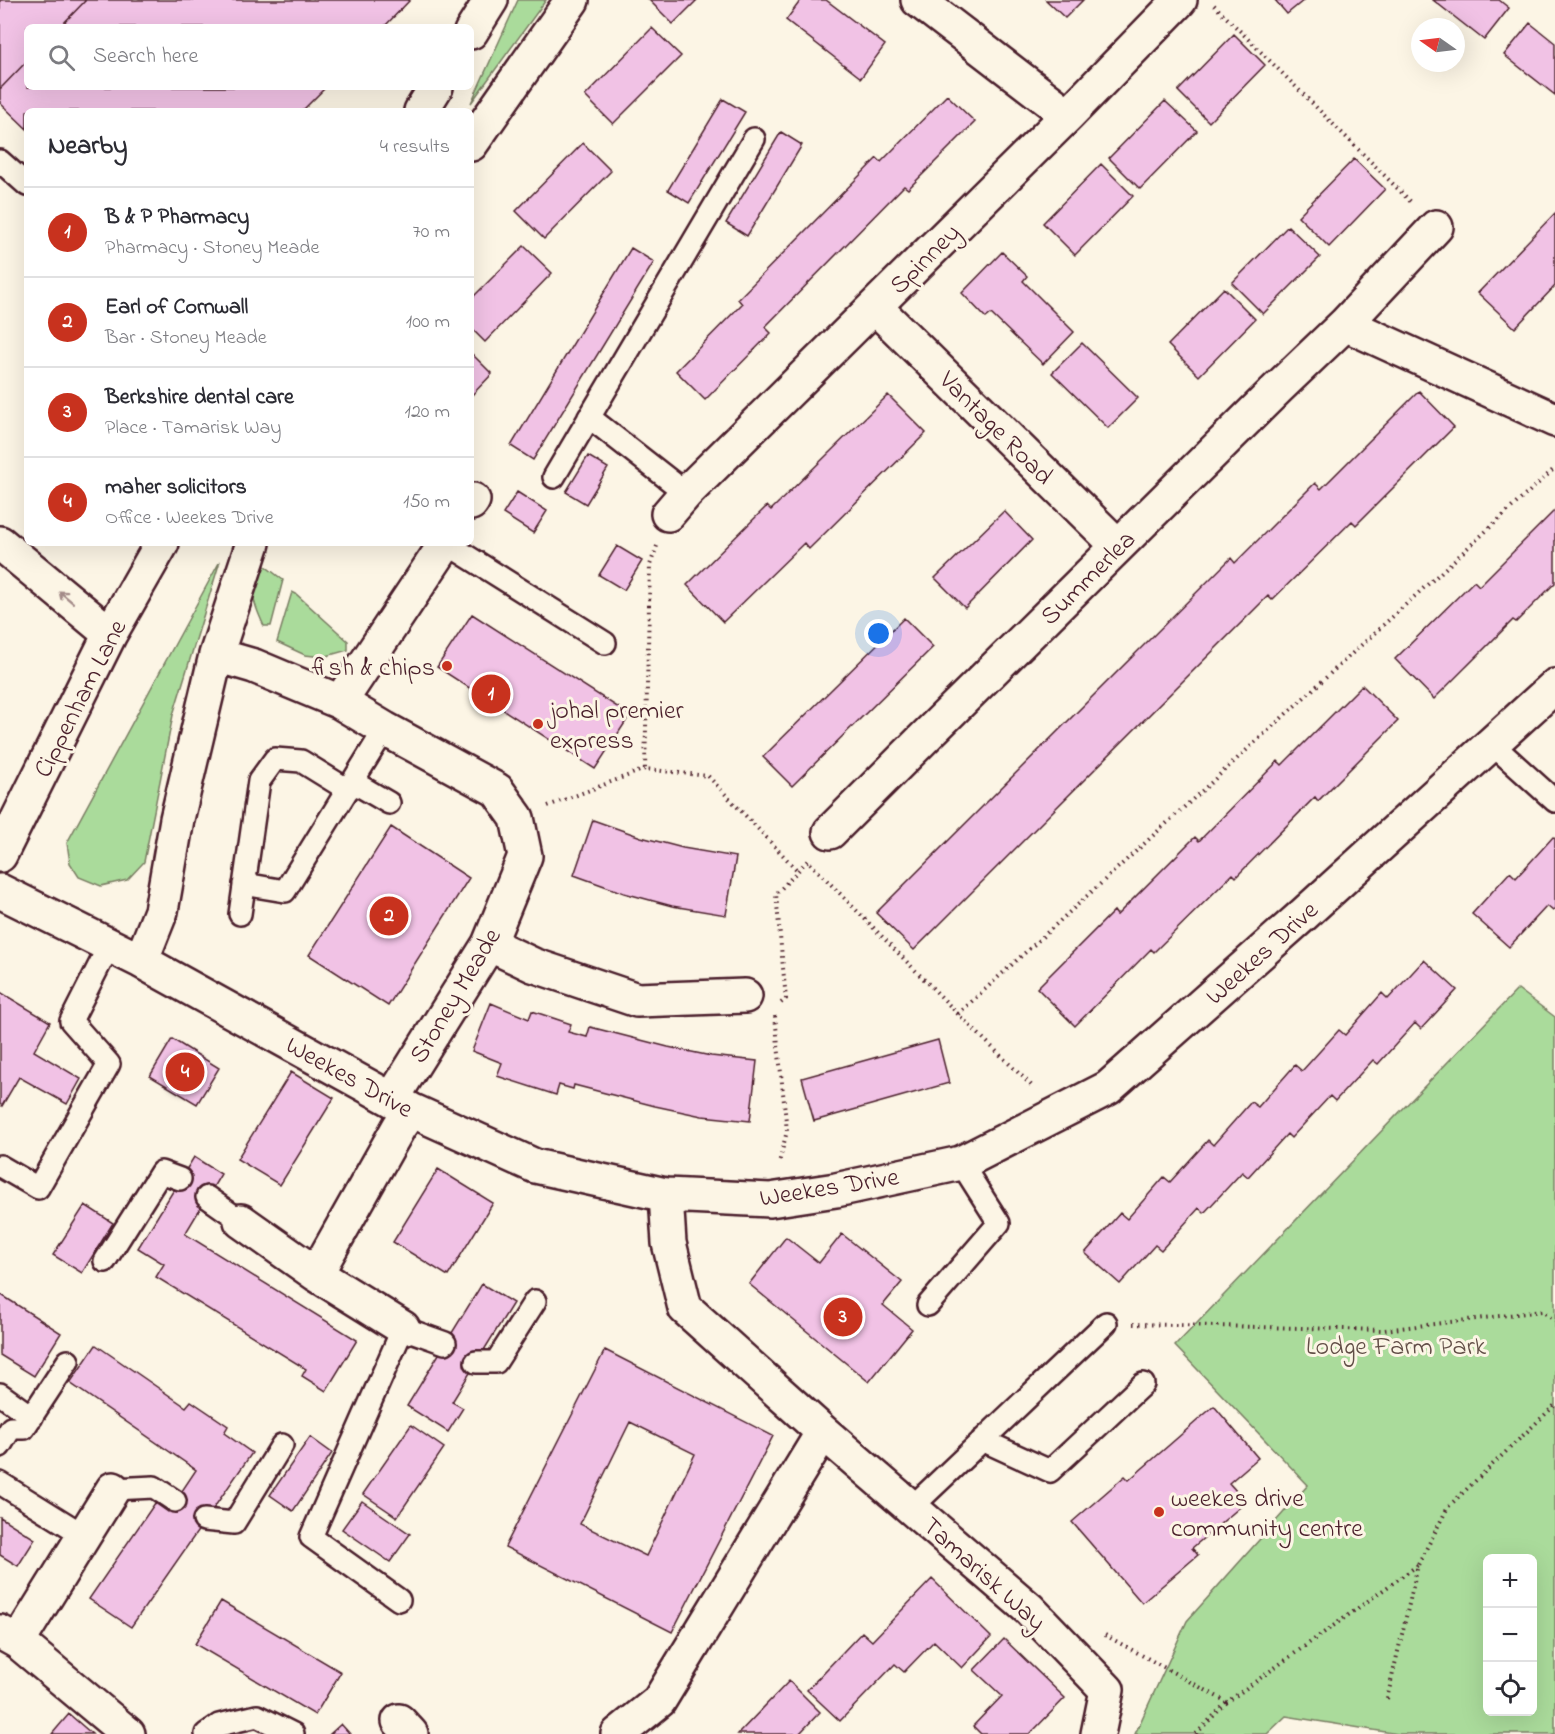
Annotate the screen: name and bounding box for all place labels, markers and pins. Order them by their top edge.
place label: fish & chips [312,650,435,688]
marker: fish & chips [440,659,454,673]
pin: 1 [472,672,510,716]
place label: johal premier express [547,693,685,761]
marker: johal premier express [531,717,545,731]
pin: 2 [370,894,408,938]
pin: 4 [166,1050,204,1094]
pin: 3 [824,1294,862,1340]
place label: weekes drive community centre [1171,1481,1363,1549]
marker: weekes drive community centre [1152,1505,1166,1519]

